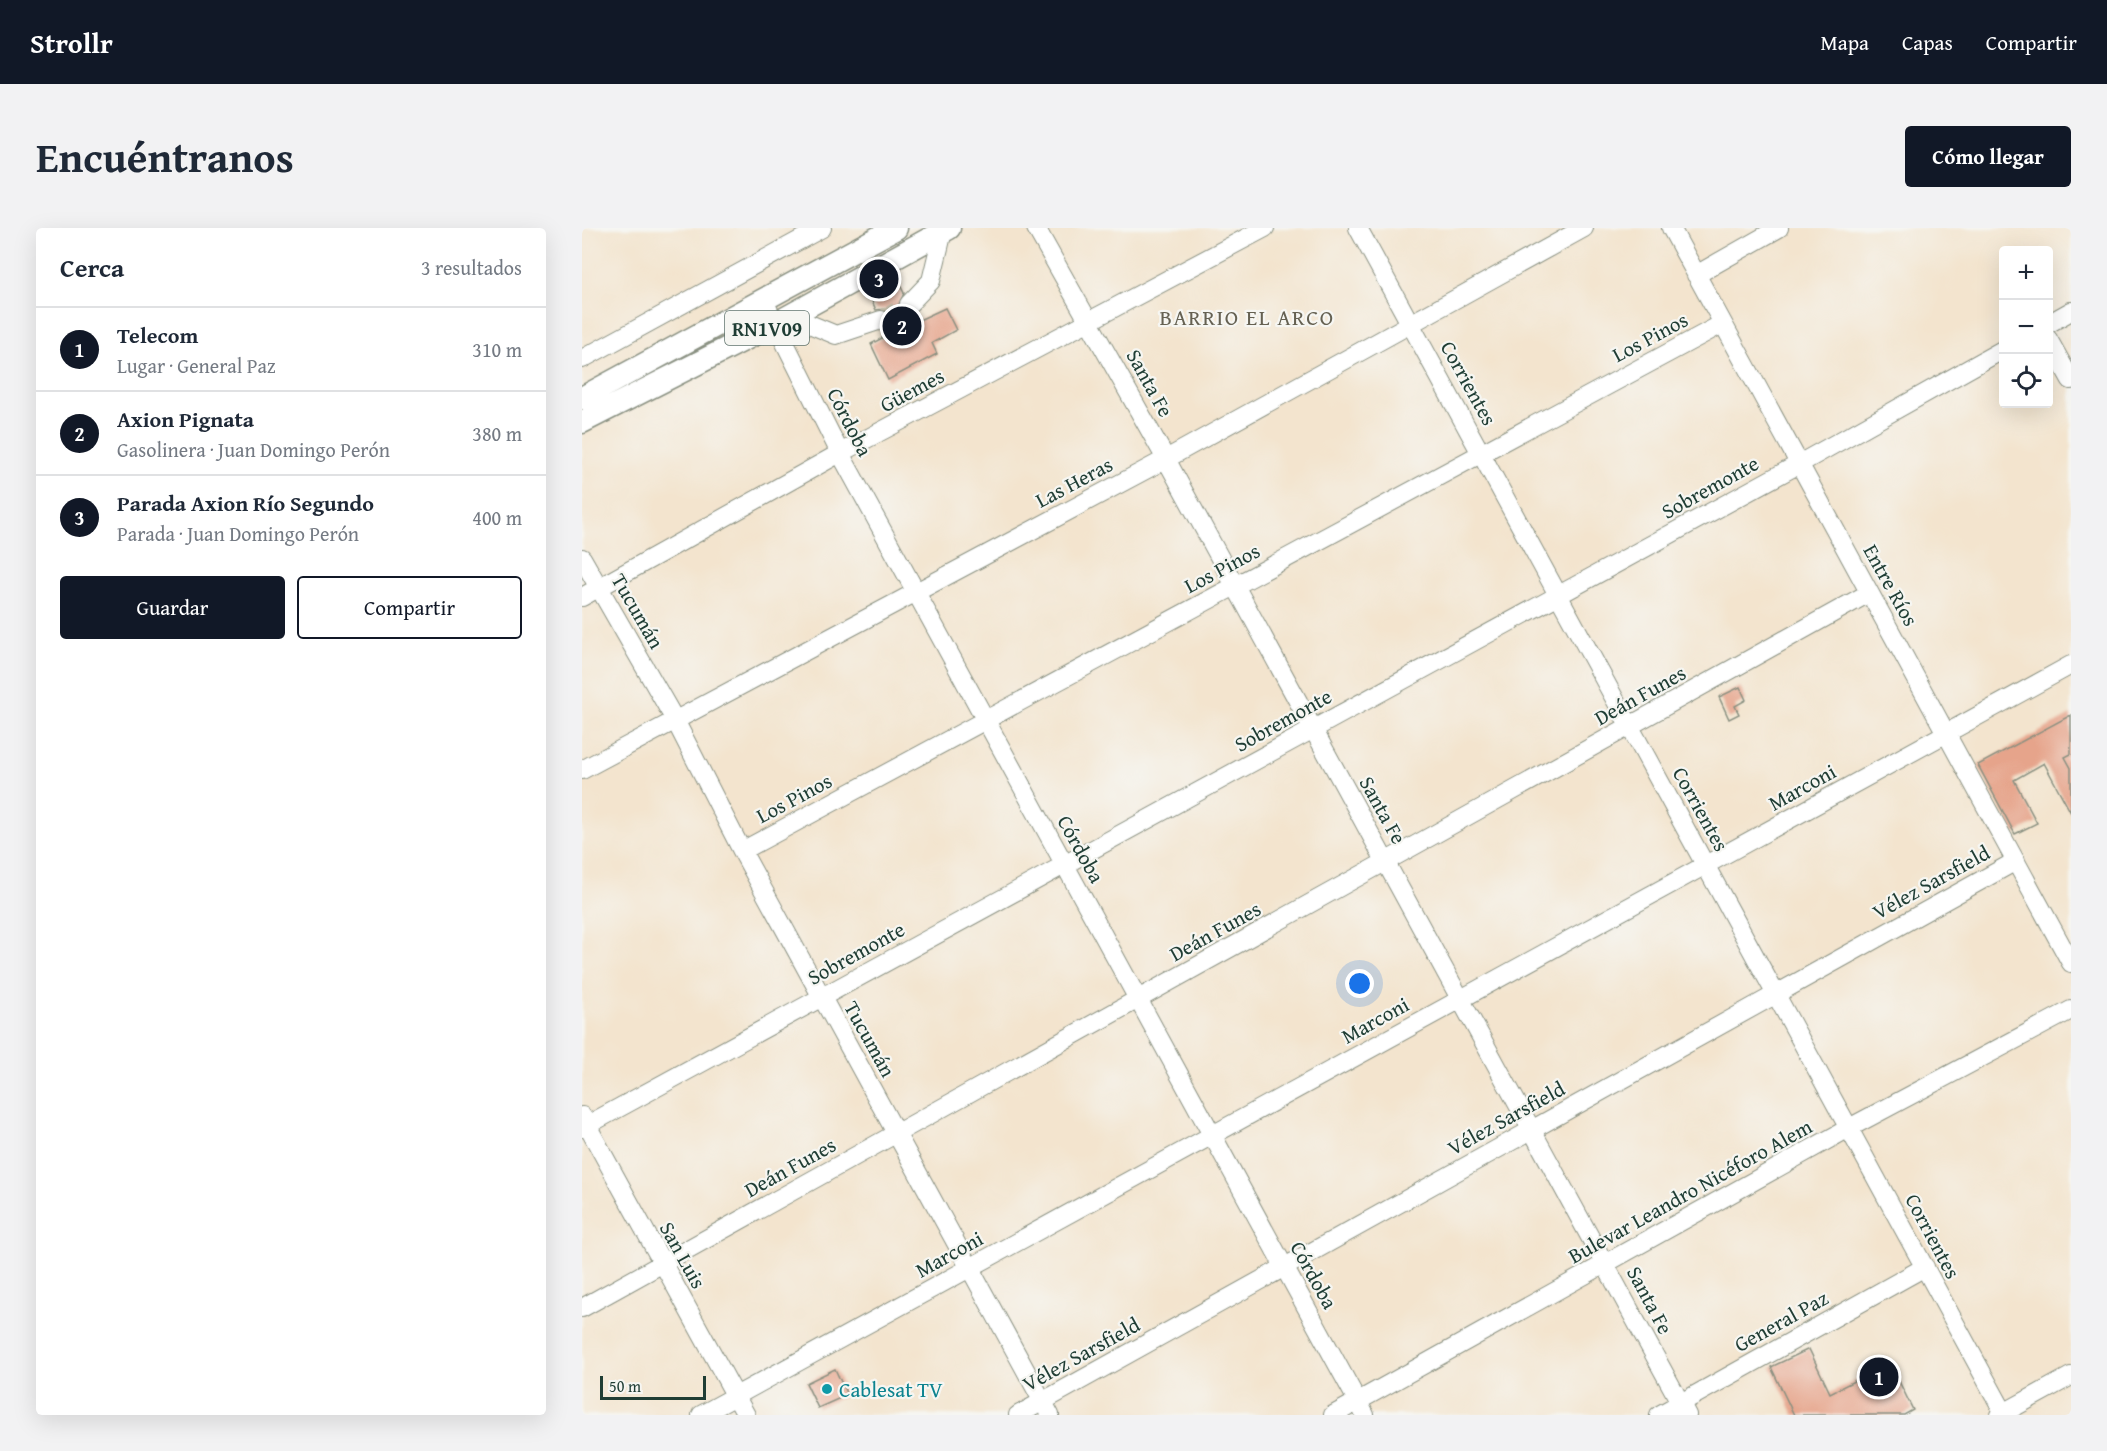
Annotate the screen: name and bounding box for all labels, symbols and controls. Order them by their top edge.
text: Strollr [30,22,113,63]
text: Mapa [1820,27,1869,58]
text: Capas [1902,27,1953,58]
text: Compartir [1986,27,2077,58]
text: Encuéntranos [36,126,294,187]
button: Cómo llegar [1905,126,2071,187]
map controls [1999,246,2053,408]
button: + [1999,246,2053,300]
text: Cerca [60,248,124,287]
text: 3 resultados [421,253,522,282]
pin: 3 [860,256,898,302]
button: − [1999,300,2053,354]
district label: BARRIO EL ARCO [1159,301,1335,333]
pin: 2 [882,304,922,348]
street label: Los Pinos [1607,304,1693,370]
road number: RN1V09 [725,311,809,345]
text: Telecom [117,319,198,351]
text: 1 [74,335,85,364]
text: 310 m [472,335,522,364]
street label: Corrientes [1433,335,1505,431]
street label: Santa Fe [1119,343,1181,423]
text: Lugar · General Paz [117,351,276,380]
button: locate [1999,354,2053,408]
street label: Güemes [874,360,950,420]
street label: Córdoba [820,382,880,462]
text: Axion Pignata [117,403,254,435]
text: 2 [74,419,85,448]
text: 380 m [472,419,522,448]
text: Gasolinera · Juan Domingo Perón [117,435,390,464]
street label: Sobremonte [1656,447,1764,526]
street label: Las Heras [1030,449,1118,515]
text: Parada Axion Río Segundo [117,487,374,519]
text: 3 [74,503,85,532]
text: 400 m [472,503,522,532]
text: Parada · Juan Domingo Perón [117,519,359,548]
street label: Los Pinos [1179,535,1265,601]
street label: Entre Ríos [1856,538,1926,632]
street label: Tucumán [604,567,672,655]
button: Guardar [60,576,285,639]
button: Compartir [297,576,522,639]
street label: Deán Funes [1589,657,1691,733]
street label: Sobremonte [1229,680,1337,759]
street label: Marconi [1762,756,1842,818]
street label: Corrientes [1665,761,1737,857]
street label: Los Pinos [751,765,837,831]
street label: Santa Fe [1352,770,1414,850]
street label: Córdoba [1050,809,1112,889]
street label: Vélez Sarsfield [1867,837,1996,927]
street label: Deán Funes [1164,893,1266,969]
street label: Sobremonte [802,913,910,992]
your location [1345,969,1374,998]
street label: Marconi [1335,989,1415,1051]
street label: Tucumán [836,995,904,1083]
street label: Vélez Sarsfield [1442,1073,1571,1163]
street label: Bulevar Leandro Nicéforo Alem [1562,1111,1818,1271]
street label: Deán Funes [739,1129,841,1205]
street label: Corrientes [1898,1188,1968,1284]
street label: San Luis [652,1216,714,1294]
street label: Marconi [909,1223,989,1285]
street label: Córdoba [1283,1235,1345,1315]
street label: Santa Fe [1619,1260,1681,1340]
street label: General Paz [1728,1282,1834,1360]
street label: Vélez Sarsfield [1017,1309,1146,1399]
pin: 1 [1860,1354,1898,1400]
scale bar [600,1373,706,1400]
text: 50 m [609,1374,641,1398]
place label: Cablesat TV [839,1374,943,1405]
marker: Cablesat TV [820,1382,834,1396]

